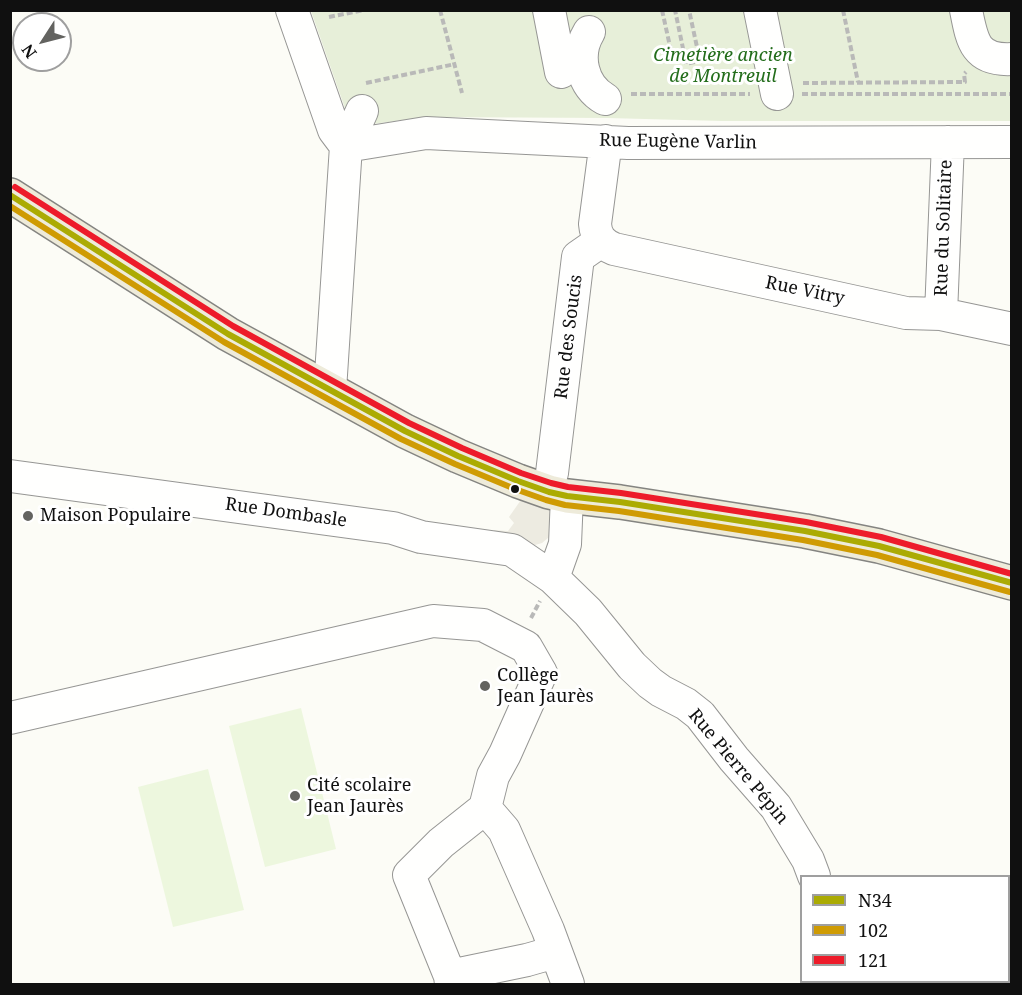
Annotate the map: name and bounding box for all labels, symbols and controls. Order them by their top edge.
north arrow [12,12,72,72]
text: N [16,40,42,63]
park label: Cimetière ancien de Montreuil [653,45,793,88]
street label: Rue Eugène Varlin [599,130,757,154]
street label: Rue du Solitaire [931,159,957,297]
street label: Rue Vitry [763,272,847,310]
street label: Rue des Soucis [551,273,587,401]
unlabelled marker [509,483,521,495]
street label: Rue Dombasle [224,494,348,532]
place label: Maison Populaire [40,505,191,527]
marker: Maison Populaire [21,509,35,523]
place label: Collège Jean Jaurès [497,665,594,708]
marker: Collège Jean Jaurès [478,679,492,693]
street label: Rue Pierre Pépin [683,705,793,829]
place label: Cité scolaire Jean Jaurès [307,775,411,818]
marker: Cité scolaire Jean Jaurès [288,789,302,803]
legend [800,875,1010,983]
text: N34 [858,888,892,912]
text: 102 [858,918,888,942]
text: 121 [858,948,888,972]

